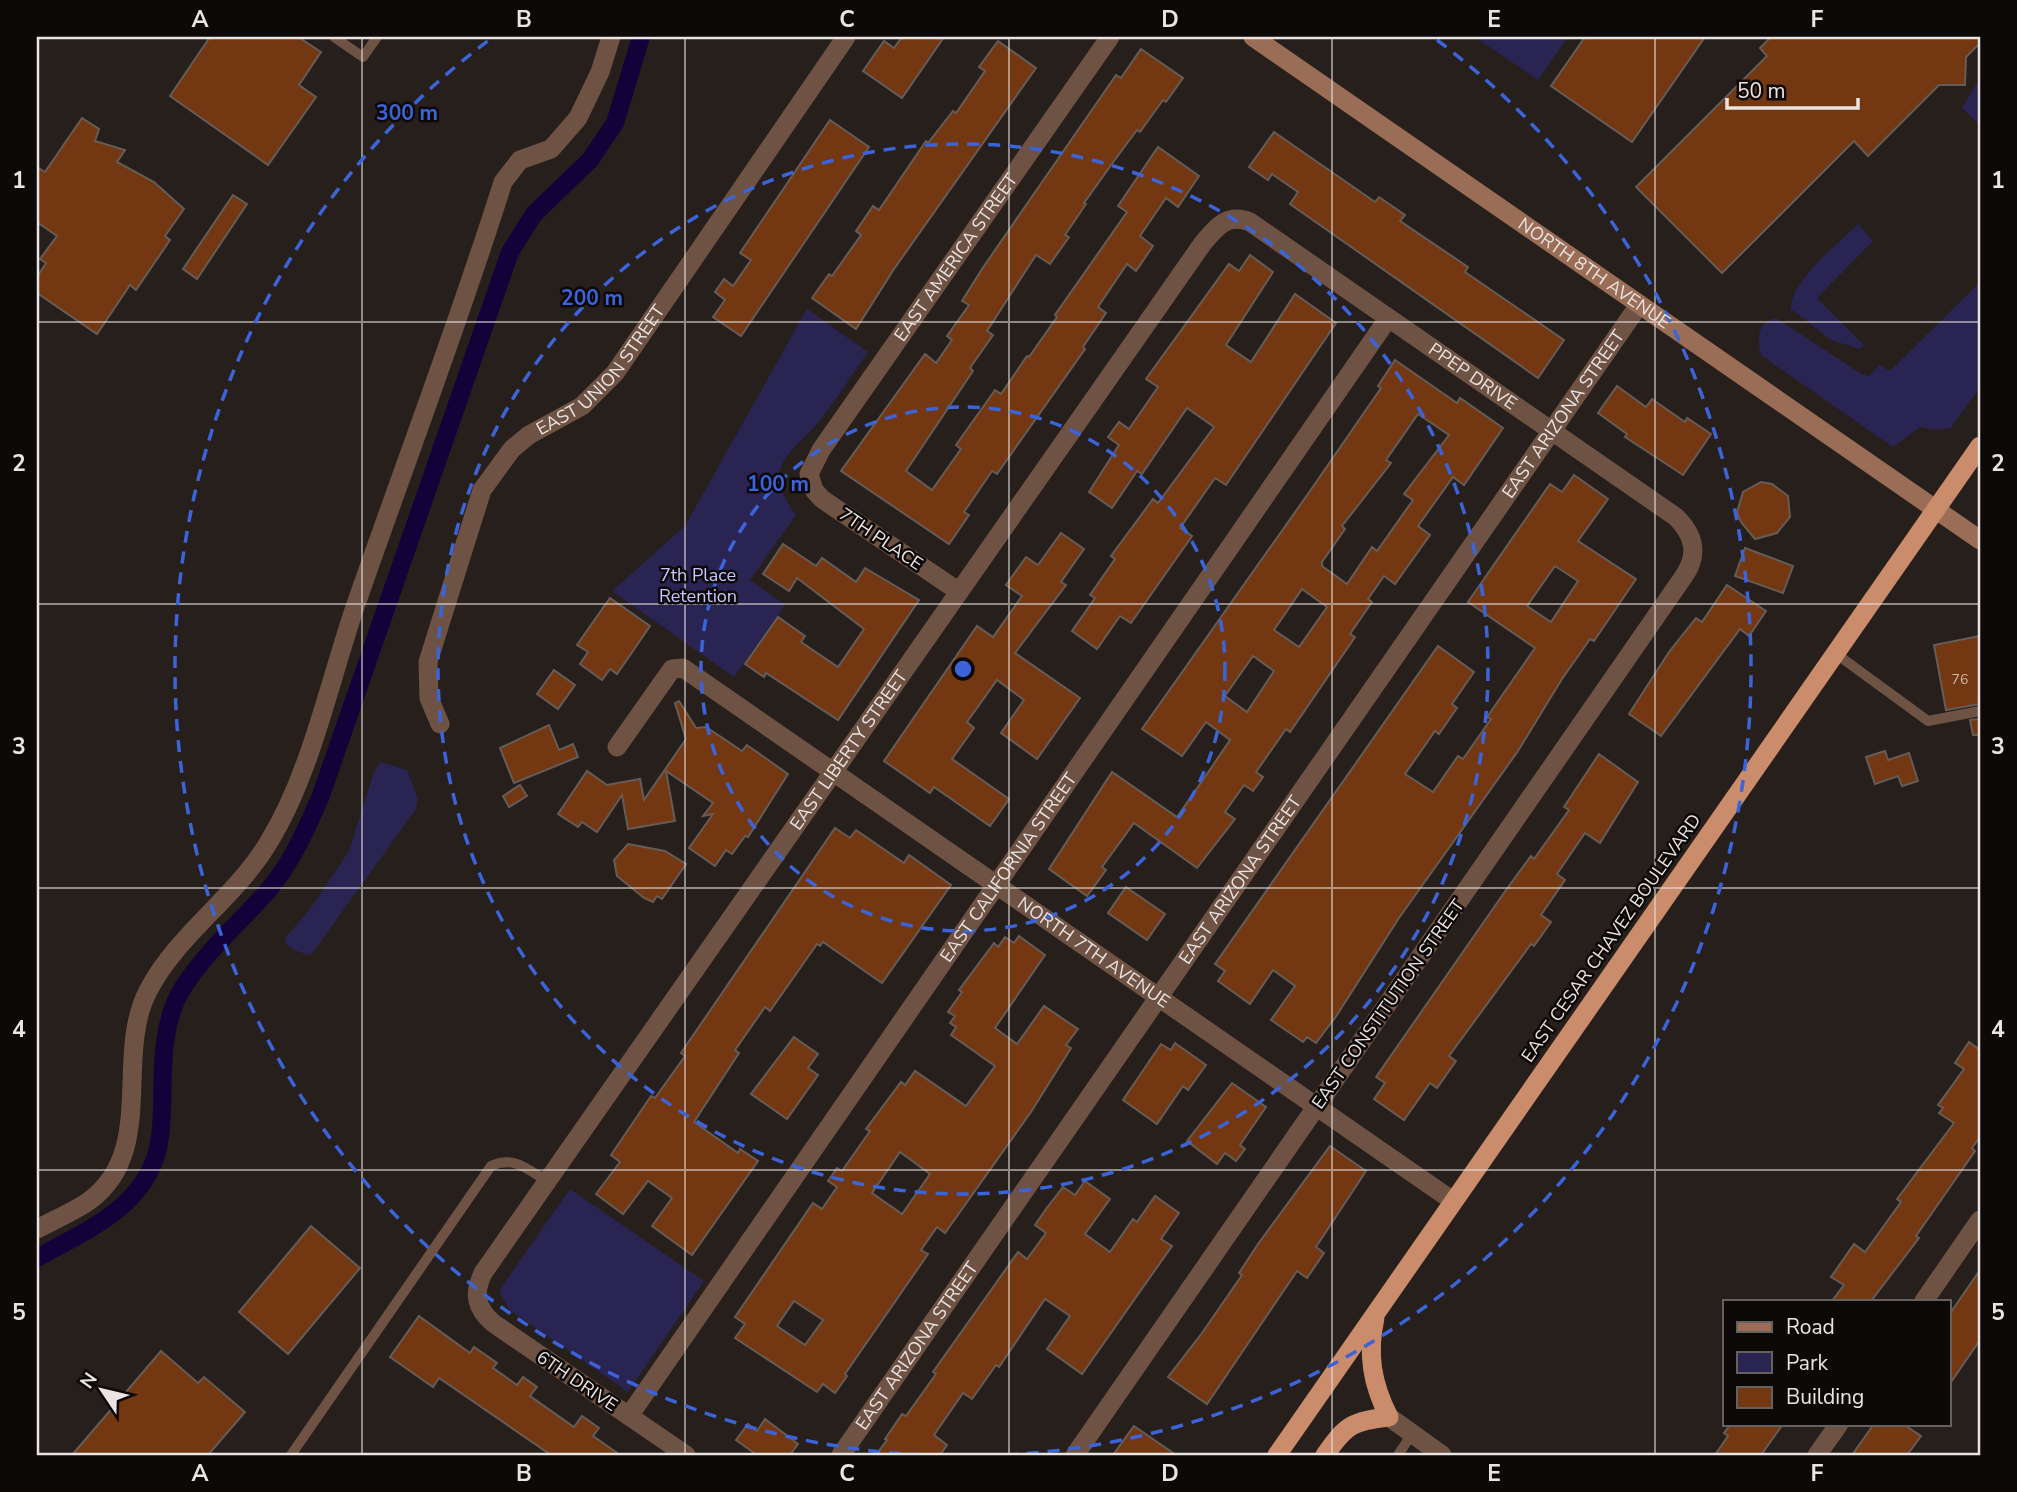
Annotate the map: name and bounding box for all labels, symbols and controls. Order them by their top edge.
text: A [191,4,209,35]
text: B [516,4,532,35]
text: C [839,4,855,35]
text: D [1161,4,1179,35]
text: E [1487,4,1501,35]
text: F [1811,4,1824,35]
scale bar [1727,66,1858,110]
text: 50 m [1737,77,1786,105]
text: 300 m [376,99,438,127]
text: 1 [12,165,26,196]
text: 1 [1991,165,2005,196]
street label: EAST AMERICA STREET [889,168,1023,346]
street label: NORTH 8TH AVENUE [1513,212,1675,334]
text: 200 m [561,284,623,312]
street label: EAST UNION STREET [532,300,671,441]
street label: EAST ARIZONA STREET [1496,325,1630,503]
street label: PPEP DRIVE [1424,337,1522,415]
text: 2 [12,448,26,479]
text: 2 [1991,448,2005,479]
text: 100 m [747,470,809,498]
street label: 7TH PLACE [834,502,928,576]
park label: 7th Place Retention [659,563,737,608]
centre of rings [951,657,975,681]
street label: EAST LIBERTY STREET [784,665,913,835]
house number: 76 [1952,670,1968,689]
text: 3 [12,731,26,762]
text: 3 [1991,731,2005,762]
street label: EAST CALIFORNIA STREET [934,768,1082,967]
street label: EAST ARIZONA STREET [1173,791,1307,969]
street label: EAST CESAR CHAVEZ BOULEVARD [1516,809,1706,1067]
street label: NORTH 7TH AVENUE [1013,891,1175,1013]
street label: EAST CONSTITUTION STREET [1306,894,1470,1114]
text: 4 [12,1014,26,1045]
text: 4 [1991,1014,2005,1045]
street label: EAST ARIZONA STREET [850,1257,984,1435]
text: 5 [12,1297,26,1328]
text: 5 [1991,1297,2005,1328]
legend [1723,1300,1951,1426]
text: Road [1786,1313,1835,1341]
street label: 6TH DRIVE [532,1345,622,1417]
text: Park [1786,1349,1828,1377]
north arrow [66,1356,136,1426]
text: N [74,1368,104,1394]
text: Building [1786,1383,1864,1411]
text: A [191,1458,209,1489]
text: B [516,1458,532,1489]
text: C [839,1458,855,1489]
text: D [1161,1458,1179,1489]
text: E [1487,1458,1501,1489]
text: F [1811,1458,1824,1489]

